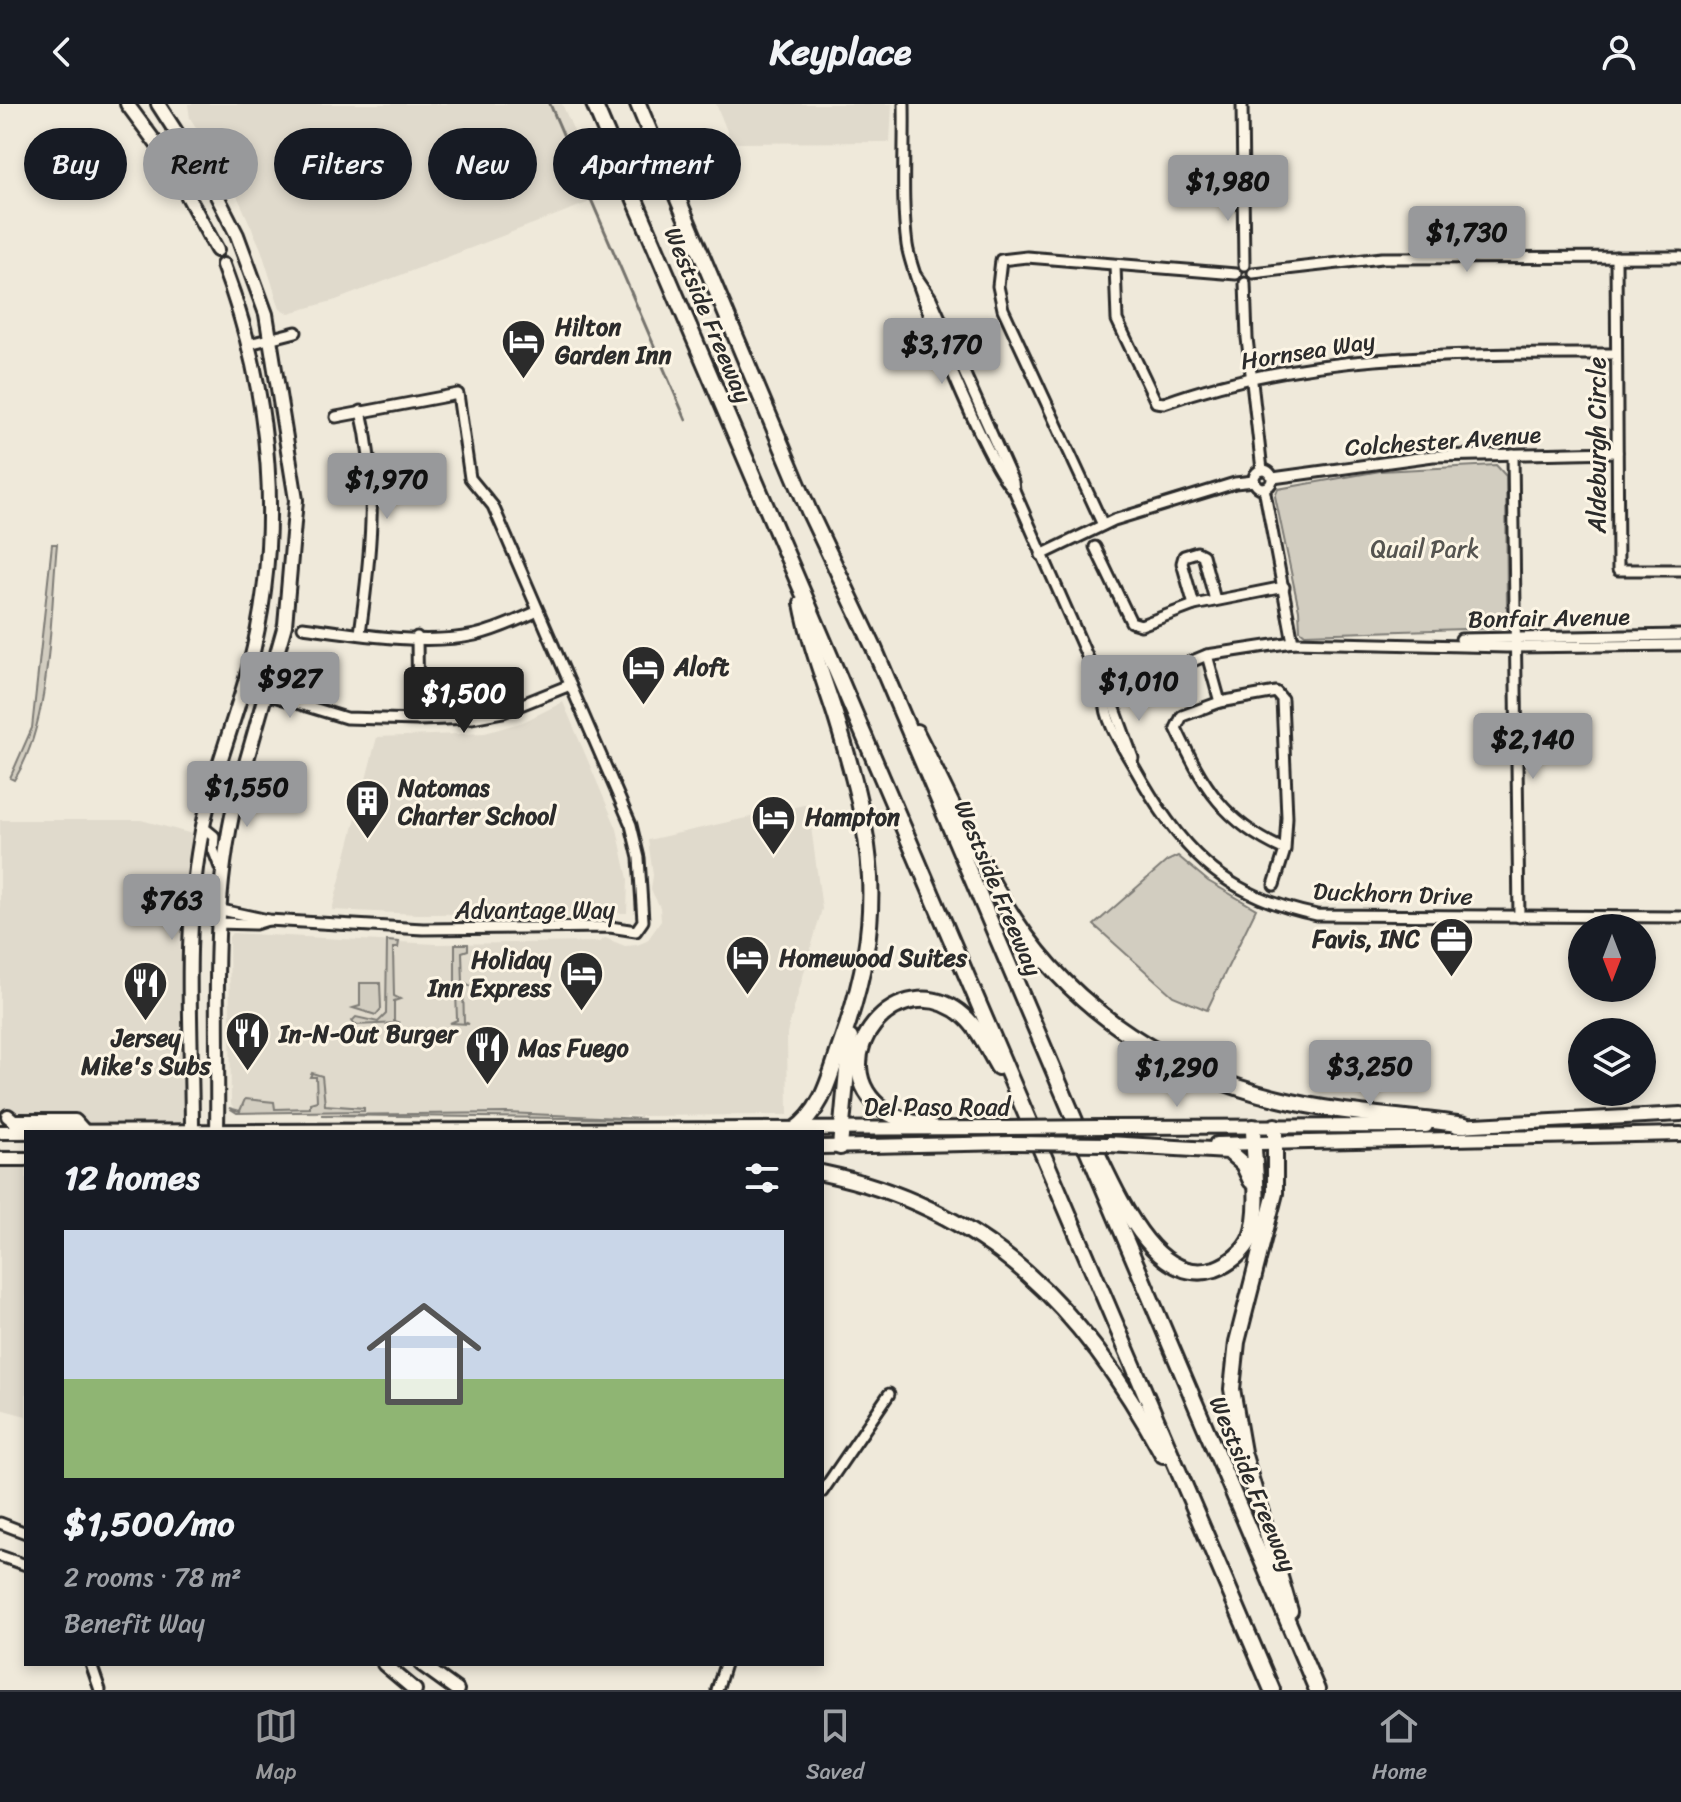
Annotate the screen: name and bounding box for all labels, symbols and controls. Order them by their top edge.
text: Keyplace [770,20,911,84]
icon: back [40,30,84,74]
icon: person [1597,30,1641,74]
chip: Buy [24,128,127,200]
chip: Rent [143,128,258,200]
chip: Filters [274,128,412,200]
chip: New [428,128,537,200]
chip: Apartment [553,128,741,200]
pin: $1,980 [1163,155,1293,223]
text: $1,980 [1186,158,1270,204]
pin: $1,730 [1402,206,1532,274]
text: $1,730 [1426,209,1508,255]
street label: Westside Freeway [652,220,764,410]
place label: Hilton Garden Inn [555,306,672,376]
hotel icon: Hilton Garden Inn [500,317,548,380]
pin: $3,170 [877,318,1007,386]
street label: Hornsea Way [1238,320,1379,382]
text: $3,170 [901,321,983,367]
street label: Aldeburgh Circle [1576,357,1618,534]
street label: Colchester Avenue [1343,413,1543,469]
pin: $1,970 [322,453,452,521]
text: $1,970 [346,456,428,502]
park label: Quail Park [1371,528,1479,570]
street label: Bonfair Avenue [1468,596,1631,640]
hotel icon: Aloft [619,643,667,706]
place label: Aloft [673,646,730,688]
pin: $927 [243,652,337,720]
text: $927 [258,655,322,701]
pin: $1,010 [1074,655,1204,723]
text: $1,010 [1099,658,1179,704]
pin: $1,500 [399,667,529,735]
text: $1,500 [422,670,506,716]
pin: $2,140 [1468,713,1598,781]
text: $2,140 [1491,716,1575,762]
pin: $1,550 [182,761,312,829]
text: $1,550 [205,764,289,810]
place label: Natomas Charter School [397,767,557,837]
building icon: Natomas Charter School [343,778,391,841]
hotel icon: Hampton [750,793,798,856]
street label: Westside Freeway [942,793,1054,983]
place label: Hampton [805,796,900,838]
street label: Duckhorn Drive [1312,870,1474,918]
pin: $763 [125,874,219,942]
text: $763 [141,877,203,923]
street label: Advantage Way [454,889,616,931]
north arrow [1568,914,1656,1002]
map controls [1568,914,1656,1106]
office icon: Favis, INC [1427,915,1475,978]
place label: Favis, INC [1311,918,1420,960]
hotel icon: Homewood Suites [724,934,772,997]
place label: Homewood Suites [779,937,968,979]
place label: Holiday Inn Express [426,939,552,1009]
hotel icon: Holiday Inn Express [558,950,606,1013]
restaurant icon: Jersey Mike's Subs [122,960,170,1023]
restaurant icon: In-N-Out Burger [224,1010,272,1073]
place label: In-N-Out Burger [277,1013,459,1055]
place label: Jersey Mike's Subs [80,1017,212,1087]
button: layers [1568,1018,1656,1106]
restaurant icon: Mas Fuego [463,1024,511,1087]
place label: Mas Fuego [517,1027,630,1069]
pin: $3,250 [1305,1040,1435,1108]
pin: $1,290 [1112,1041,1242,1109]
text: $3,250 [1327,1043,1413,1089]
text: $1,290 [1135,1044,1219,1090]
street label: Del Paso Road [864,1086,1011,1128]
text: 12 homes [64,1148,200,1208]
icon: filters [740,1156,784,1200]
icon: home [352,1282,496,1426]
street label: Westside Freeway [1197,1389,1309,1579]
text: $1,500/mo [64,1494,235,1554]
text: 2 rooms · 78 m² [64,1554,241,1600]
text: Benefit Way [64,1600,205,1646]
tab: Map [254,1704,298,1791]
tab: Saved [806,1704,864,1791]
tab: Home [1372,1704,1427,1791]

